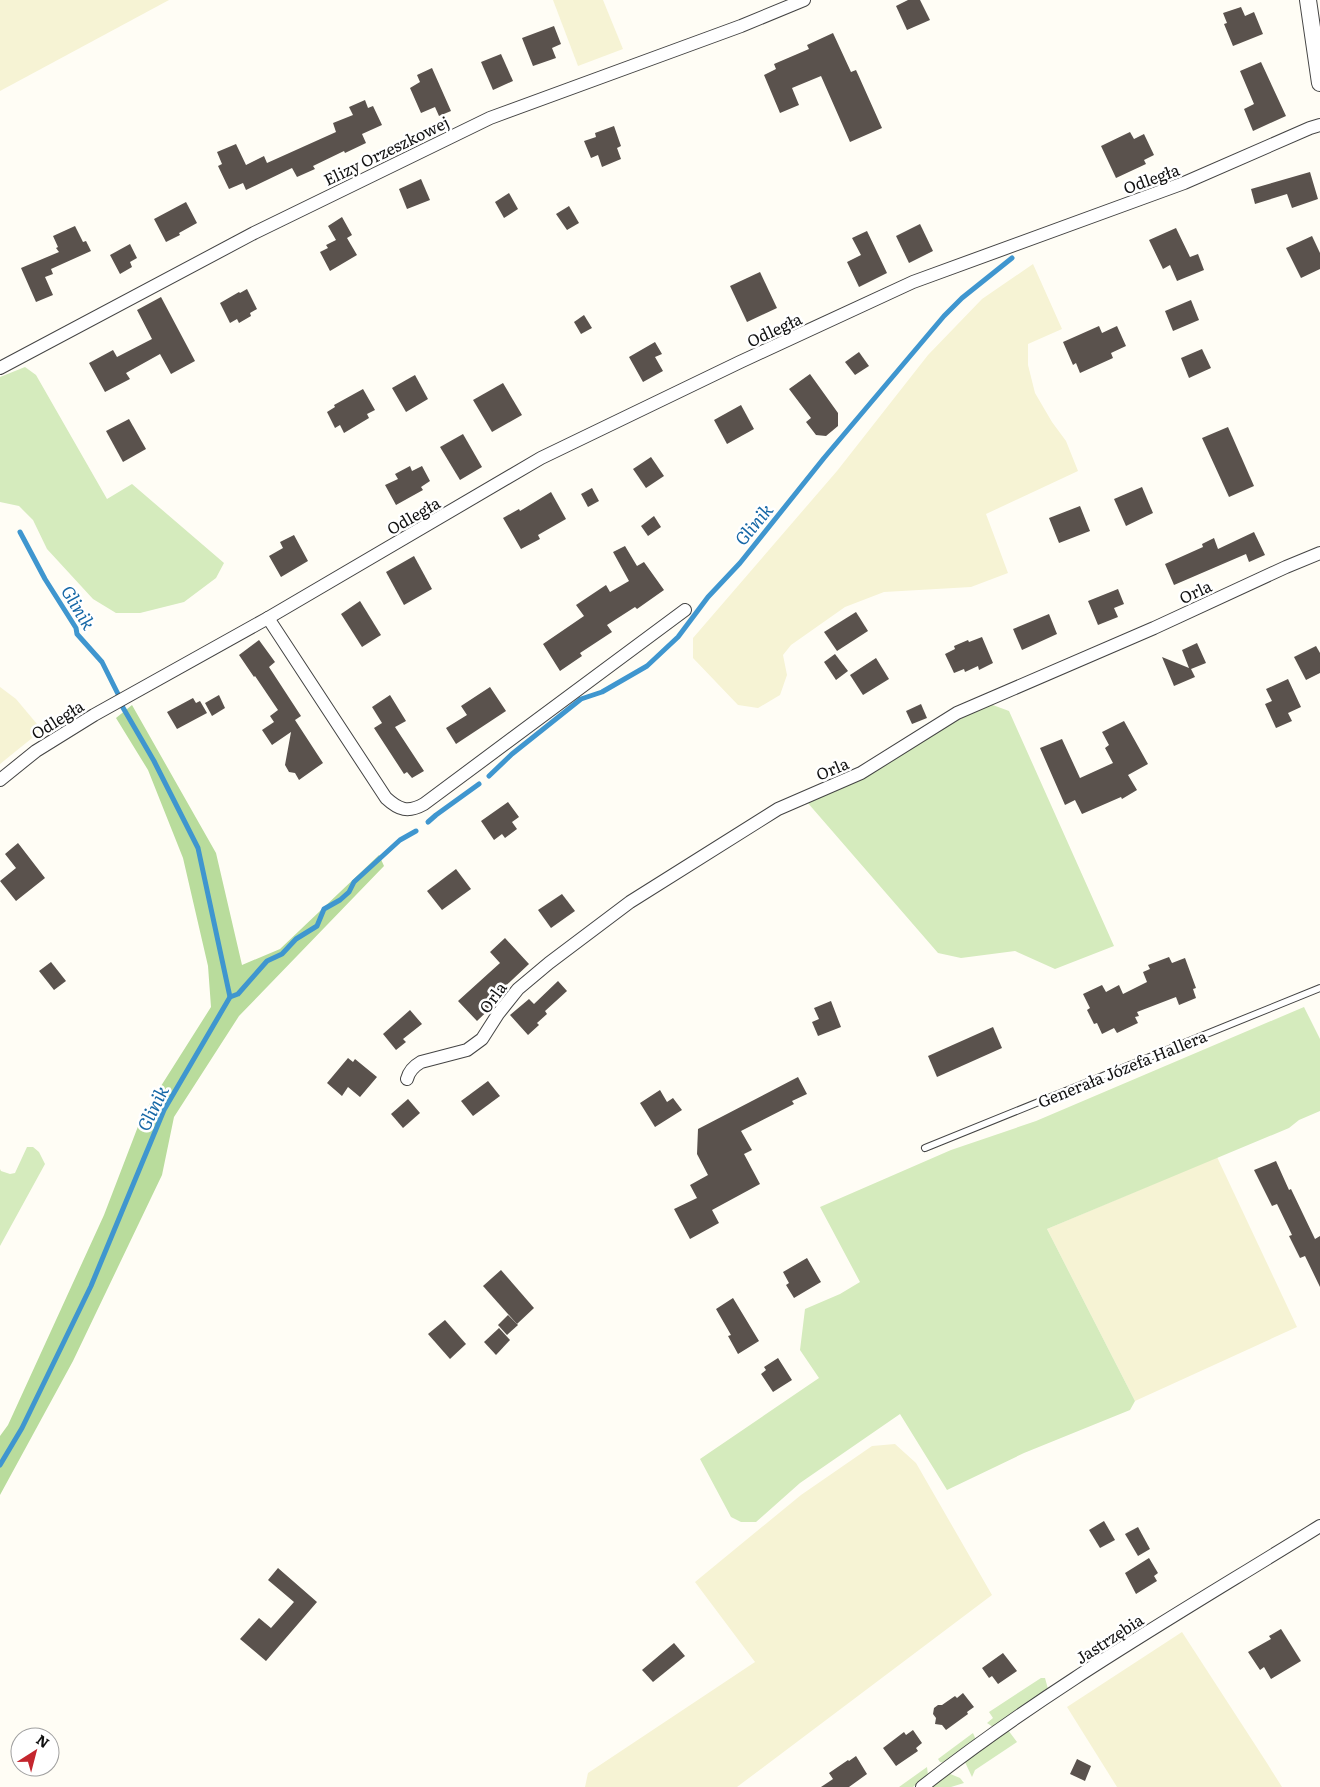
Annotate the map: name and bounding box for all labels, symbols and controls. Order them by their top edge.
street label: Elizy Orzeszkowej [319,109,453,191]
street label: Odległa [1120,157,1183,199]
street label: Odległa [743,306,806,352]
street label: Odległa [382,490,445,540]
water label: Glinik [727,497,779,551]
street label: Orla [1175,573,1216,609]
water label: Glinik [55,580,103,635]
street label: Odległa [26,693,88,745]
street label: Orla [812,750,852,786]
street label: Orla [472,976,512,1018]
street label: Generała Józefa Hallera [1034,1023,1211,1113]
water label: Glinik [129,1081,175,1135]
street label: Jastrzębia [1070,1607,1148,1669]
north arrow [10,1727,60,1777]
text: N [33,1729,54,1752]

